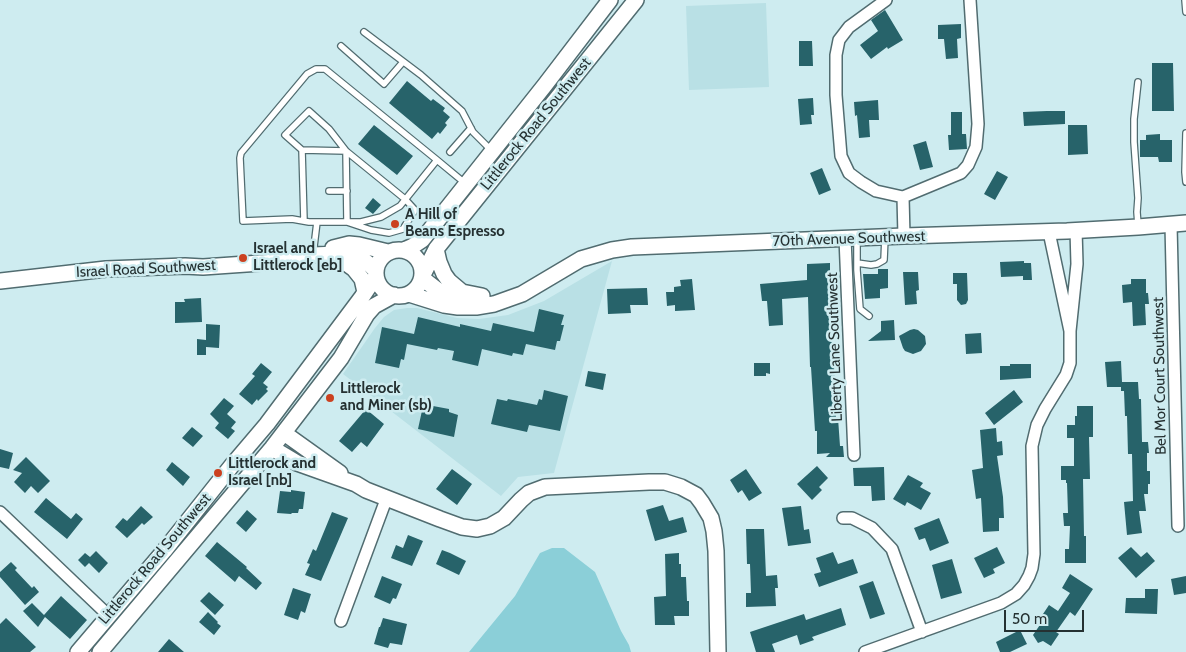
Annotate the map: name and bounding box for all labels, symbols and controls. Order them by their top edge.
street label: Littlerock Road Southwest [477,54,595,194]
place label: A Hill of Beans Espresso [405,206,505,241]
marker: A Hill of Beans Espresso [389,218,401,230]
street label: 70th Avenue Southwest [772,227,926,251]
place label: Israel and Littlerock [eb] [253,240,342,275]
marker: Israel and Littlerock [eb] [237,252,249,264]
street label: Israel Road Southwest [76,256,216,282]
street label: Liberty Lane Southwest [823,272,847,422]
street label: Bel Mor Court Southwest [1150,297,1170,455]
place label: Littlerock and Miner (sb) [340,380,432,415]
marker: Littlerock and Miner (sb) [324,392,336,404]
place label: Littlerock and Israel [nb] [228,455,316,490]
marker: Littlerock and Israel [nb] [212,467,224,479]
street label: Littlerock Road Southwest [95,490,215,628]
scale bar [1006,600,1086,632]
text: 50 m [1012,610,1047,628]

